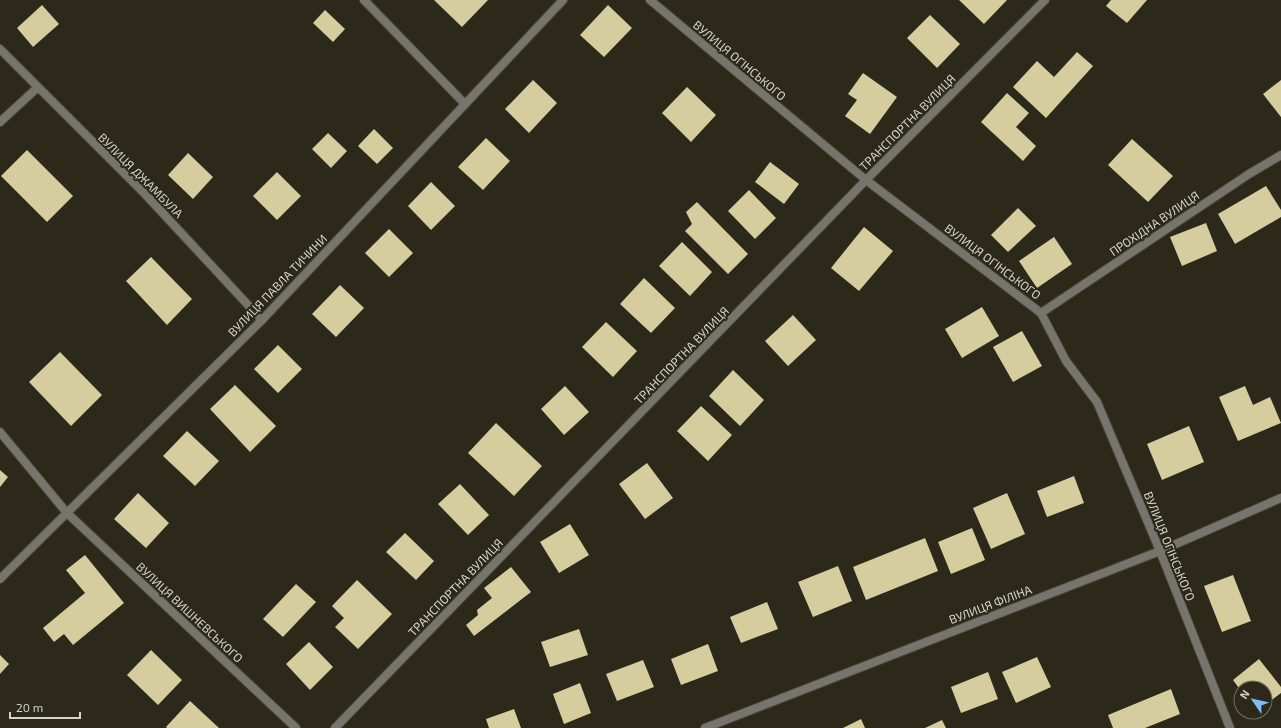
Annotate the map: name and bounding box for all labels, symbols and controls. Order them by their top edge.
street label: ВУЛИЦЯ ОГІНСЬКОГО [691,17,789,103]
street label: ТРАНСПОРТНА ВУЛИЦЯ [856,71,958,173]
street label: ВУЛИЦЯ ДЖАМБУЛА [96,130,187,221]
street label: ПРОХІДНА ВУЛИЦЯ [1106,188,1202,258]
street label: ВУЛИЦЯ ОГІНСЬКОГО [942,220,1044,302]
street label: ВУЛИЦЯ ПАВЛА ТИЧИНИ [225,231,329,339]
street label: ТРАНСПОРТНА ВУЛИЦЯ [631,303,731,407]
street label: ВУЛИЦЯ ОГІНСЬКОГО [1142,489,1198,603]
street label: ТРАНСПОРТНА ВУЛИЦЯ [405,535,505,639]
street label: ВУЛИЦЯ ВИШНЕВСЬКОГО [134,559,246,665]
street label: ВУЛИЦЯ ФІЛІНА [947,582,1034,626]
north arrow [1233,680,1273,720]
text: N [1237,687,1252,701]
scale bar [10,694,80,720]
text: 20 m [16,700,43,714]

